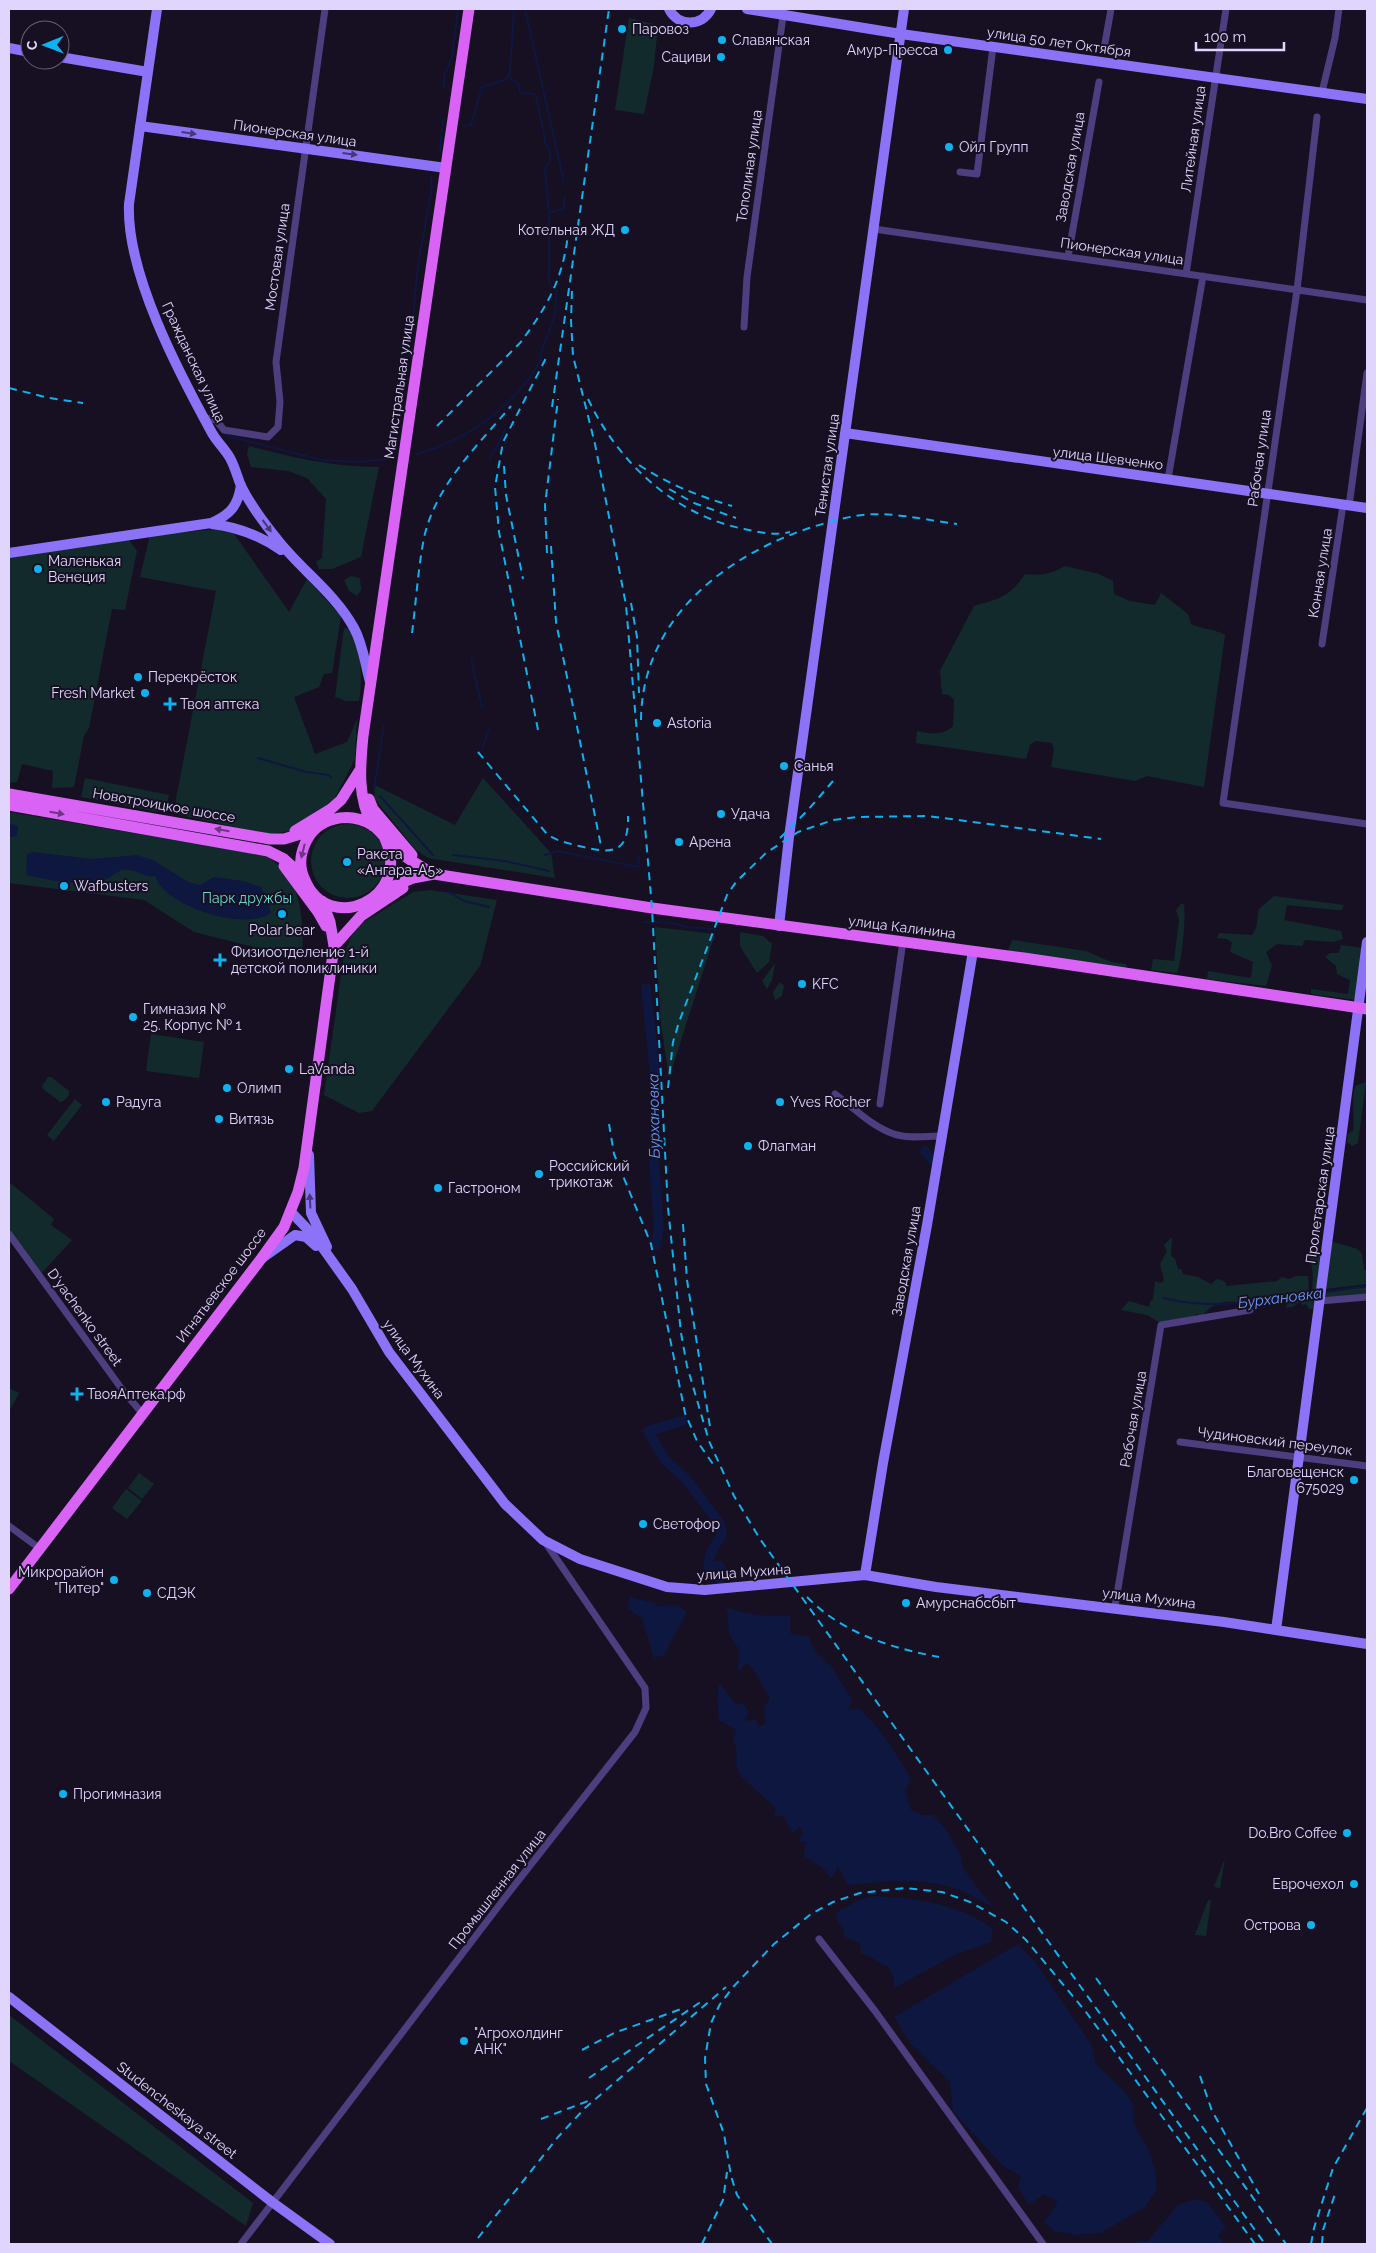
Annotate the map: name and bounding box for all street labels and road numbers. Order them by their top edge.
street label: улица 50 лет Октября [986,24,1132,60]
street label: Литейная улица [1178,85,1208,193]
street label: Тополиная улица [733,109,765,223]
street label: Заводская улица [1052,111,1088,223]
street label: Пионерская улица [232,116,358,150]
street label: Мостовая улица [262,202,292,312]
street label: Пионерская улица [1059,234,1185,268]
street label: Гражданская улица [159,299,229,425]
street label: Магистральная улица [381,314,417,460]
street label: Рабочая улица [1244,408,1274,508]
street label: Тенистая улица [812,413,842,517]
street label: улица Шевченко [1052,443,1164,473]
street label: Конная улица [1305,527,1335,619]
street label: Новотроицкое шоссе [92,785,236,825]
street label: улица Калинина [847,912,957,942]
street label: Пролетарская улица [1302,1125,1338,1265]
street label: Заводская улица [888,1205,924,1317]
street label: Игнатьевское шоссе [173,1225,269,1345]
street label: D'yachenko street [44,1265,126,1369]
street label: улица Мухина [380,1316,448,1402]
street label: Рабочая улица [1117,1369,1149,1469]
street label: Чудиновский переулок [1197,1424,1353,1458]
street label: улица Мухина [696,1561,792,1583]
street label: улица Мухина [1101,1584,1197,1612]
street label: Промышленная улица [445,1826,549,1952]
street label: Studencheskaya street [114,2058,240,2162]

